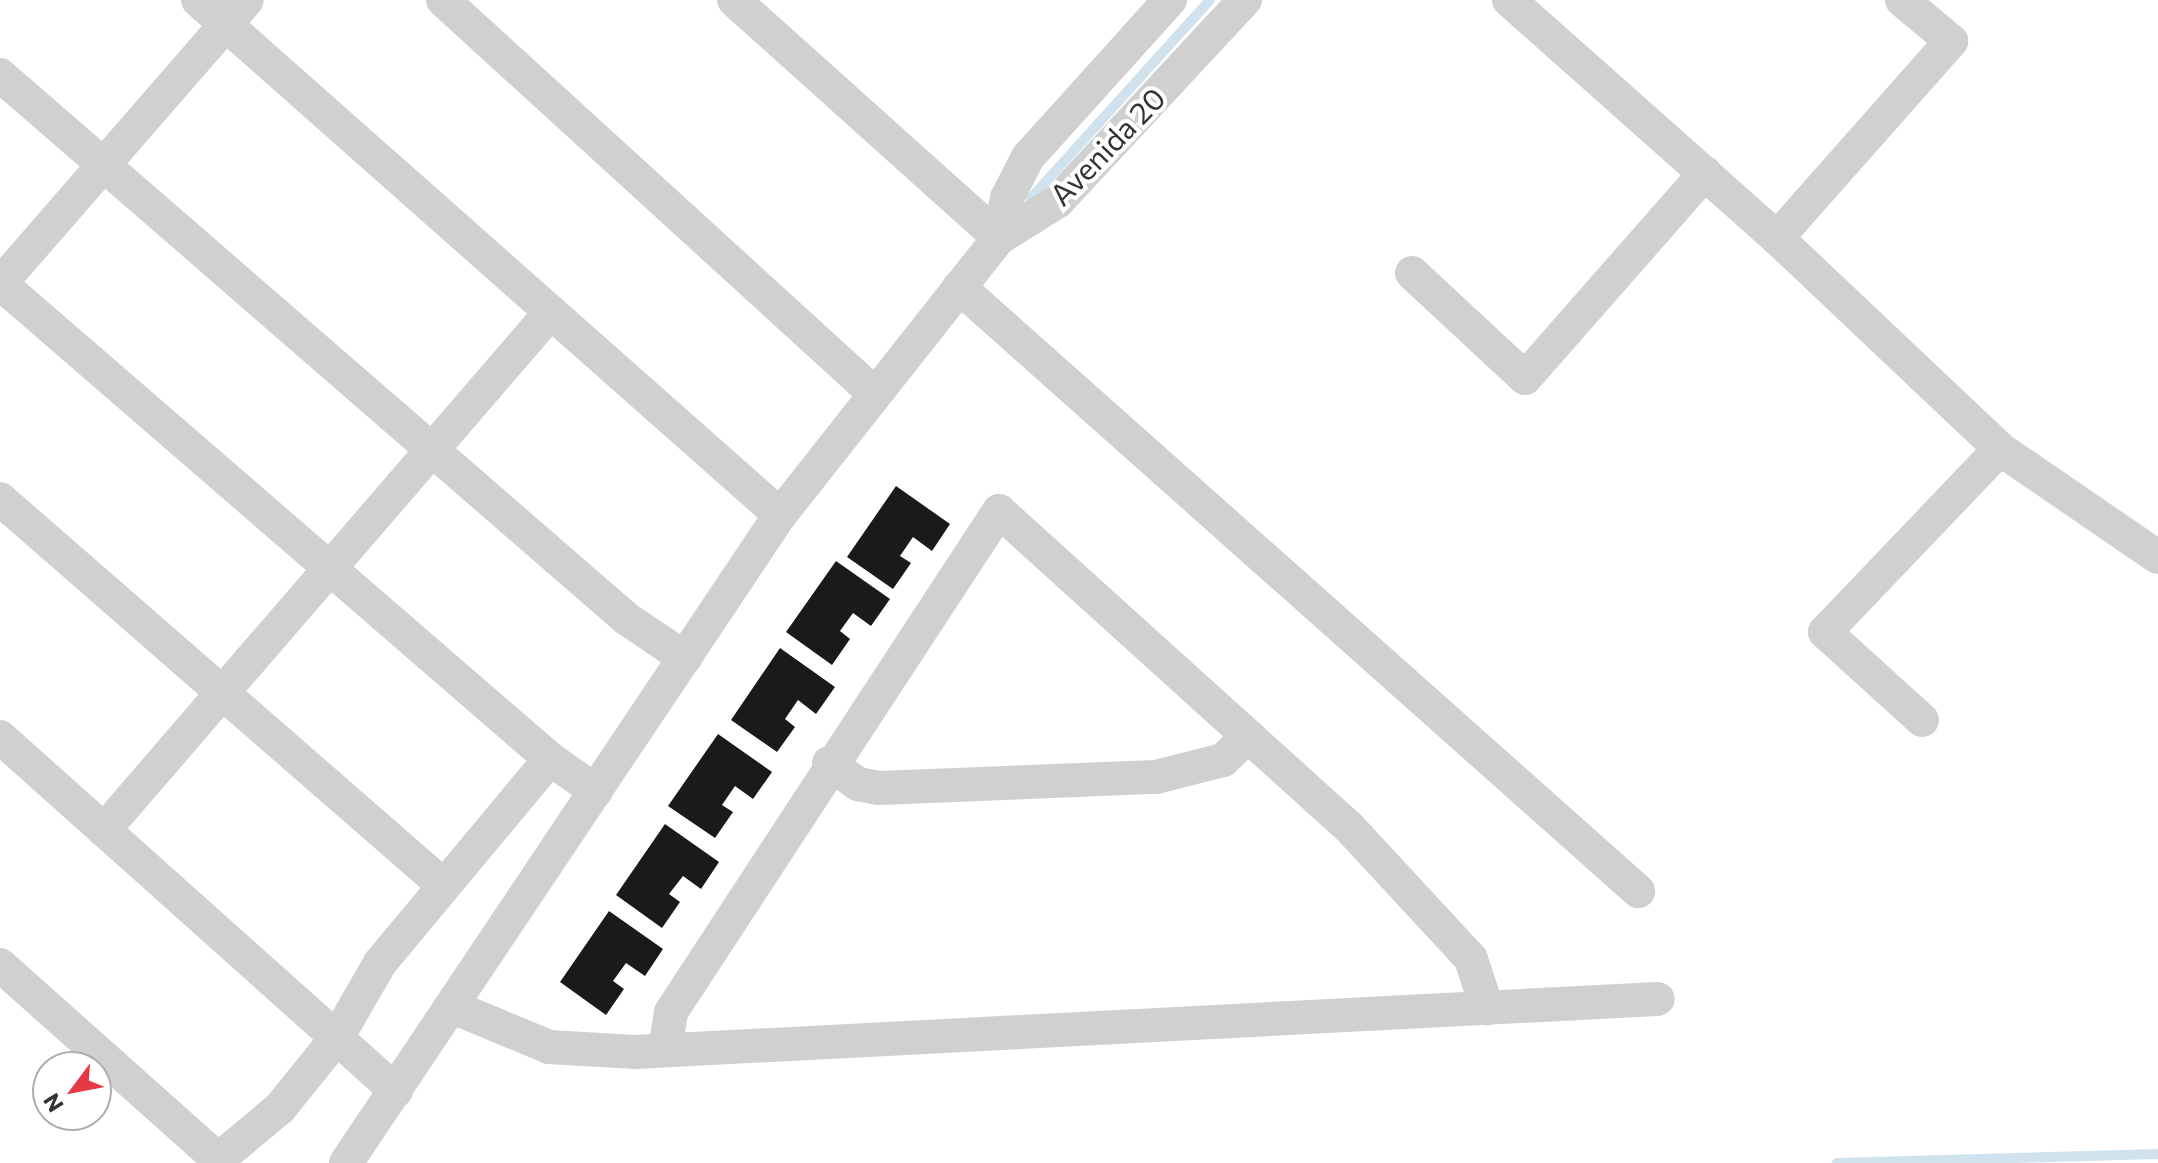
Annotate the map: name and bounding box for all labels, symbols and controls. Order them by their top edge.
street label: Avenida 20 [1042,80,1172,212]
north arrow [32,1051,112,1131]
text: N [37,1089,69,1117]

